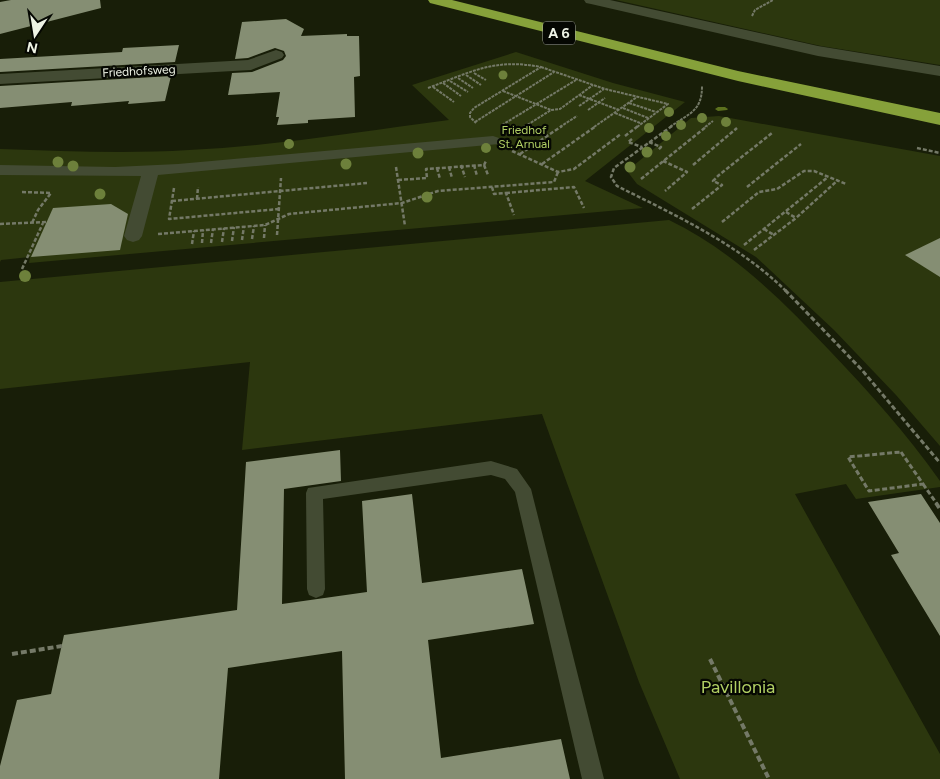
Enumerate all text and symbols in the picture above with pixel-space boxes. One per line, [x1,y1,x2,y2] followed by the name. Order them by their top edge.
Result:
[10,10,60,60] north arrow
[543,22,575,44] road number: A 6
[25,38,39,57] text: N
[102,62,176,80] street label: Friedhofsweg
[498,123,550,151] park label: Friedhof St. Arnual
[701,676,775,698] park label: Pavillonia

